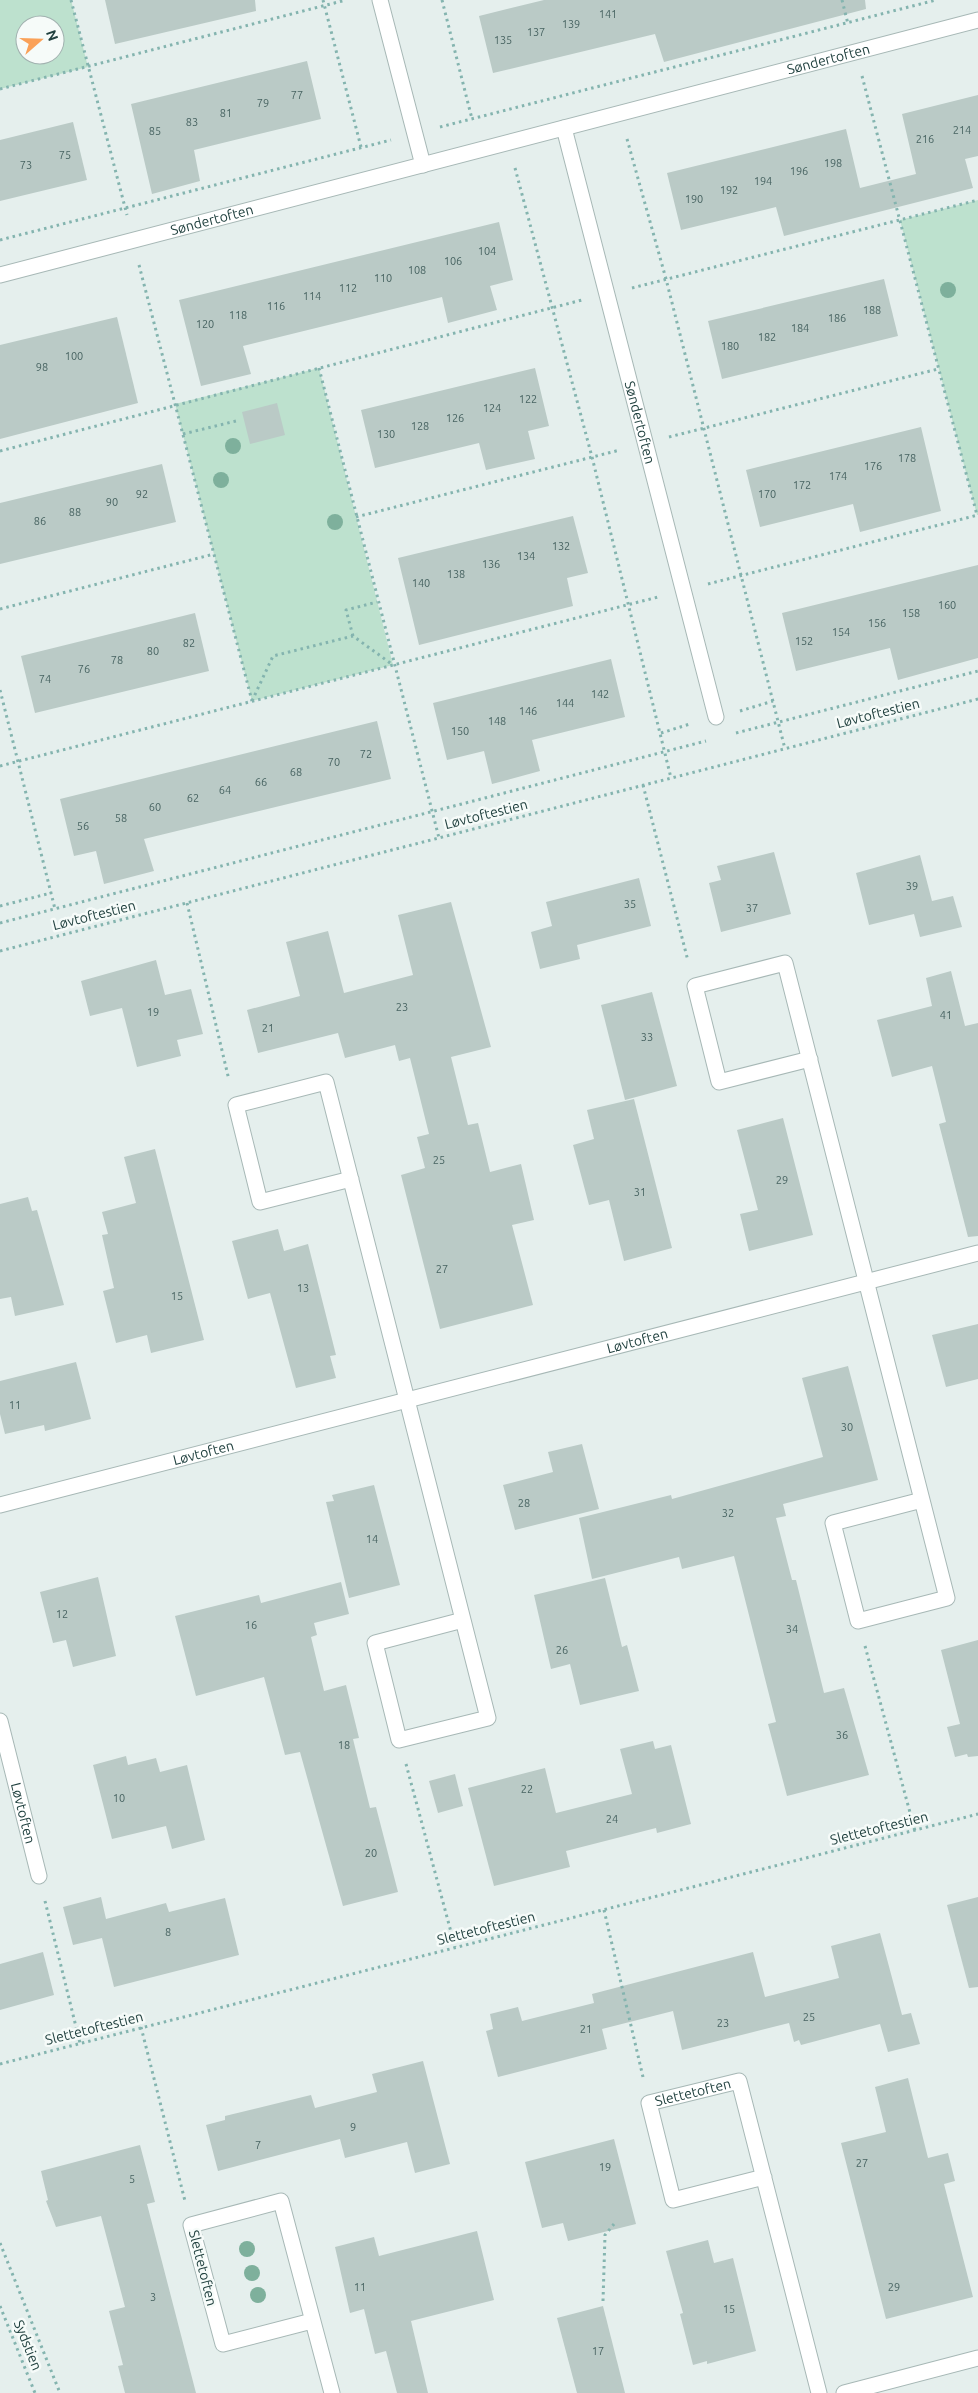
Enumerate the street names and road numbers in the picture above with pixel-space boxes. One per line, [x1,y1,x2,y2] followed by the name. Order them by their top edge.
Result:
[785,41,871,78] street label: Søndertoften
[169,201,255,238] street label: Søndertoften
[622,379,658,466] street label: Søndertoften
[835,695,921,731] street label: Løvtoftestien
[443,796,529,832] street label: Løvtoftestien
[51,897,137,933] street label: Løvtoftestien
[605,1325,669,1356] street label: Løvtoften
[171,1437,236,1468] street label: Løvtoften
[8,1781,39,1845] street label: Løvtoften
[828,1808,930,1848] street label: Slettetoftestien
[435,1908,537,1948] street label: Slettetoftestien
[43,2008,145,2048] street label: Slettetoftestien
[653,2075,733,2109] street label: Slettetoften
[186,2228,220,2308] street label: Slettetoften
[11,2318,45,2372] street label: Sydstien

